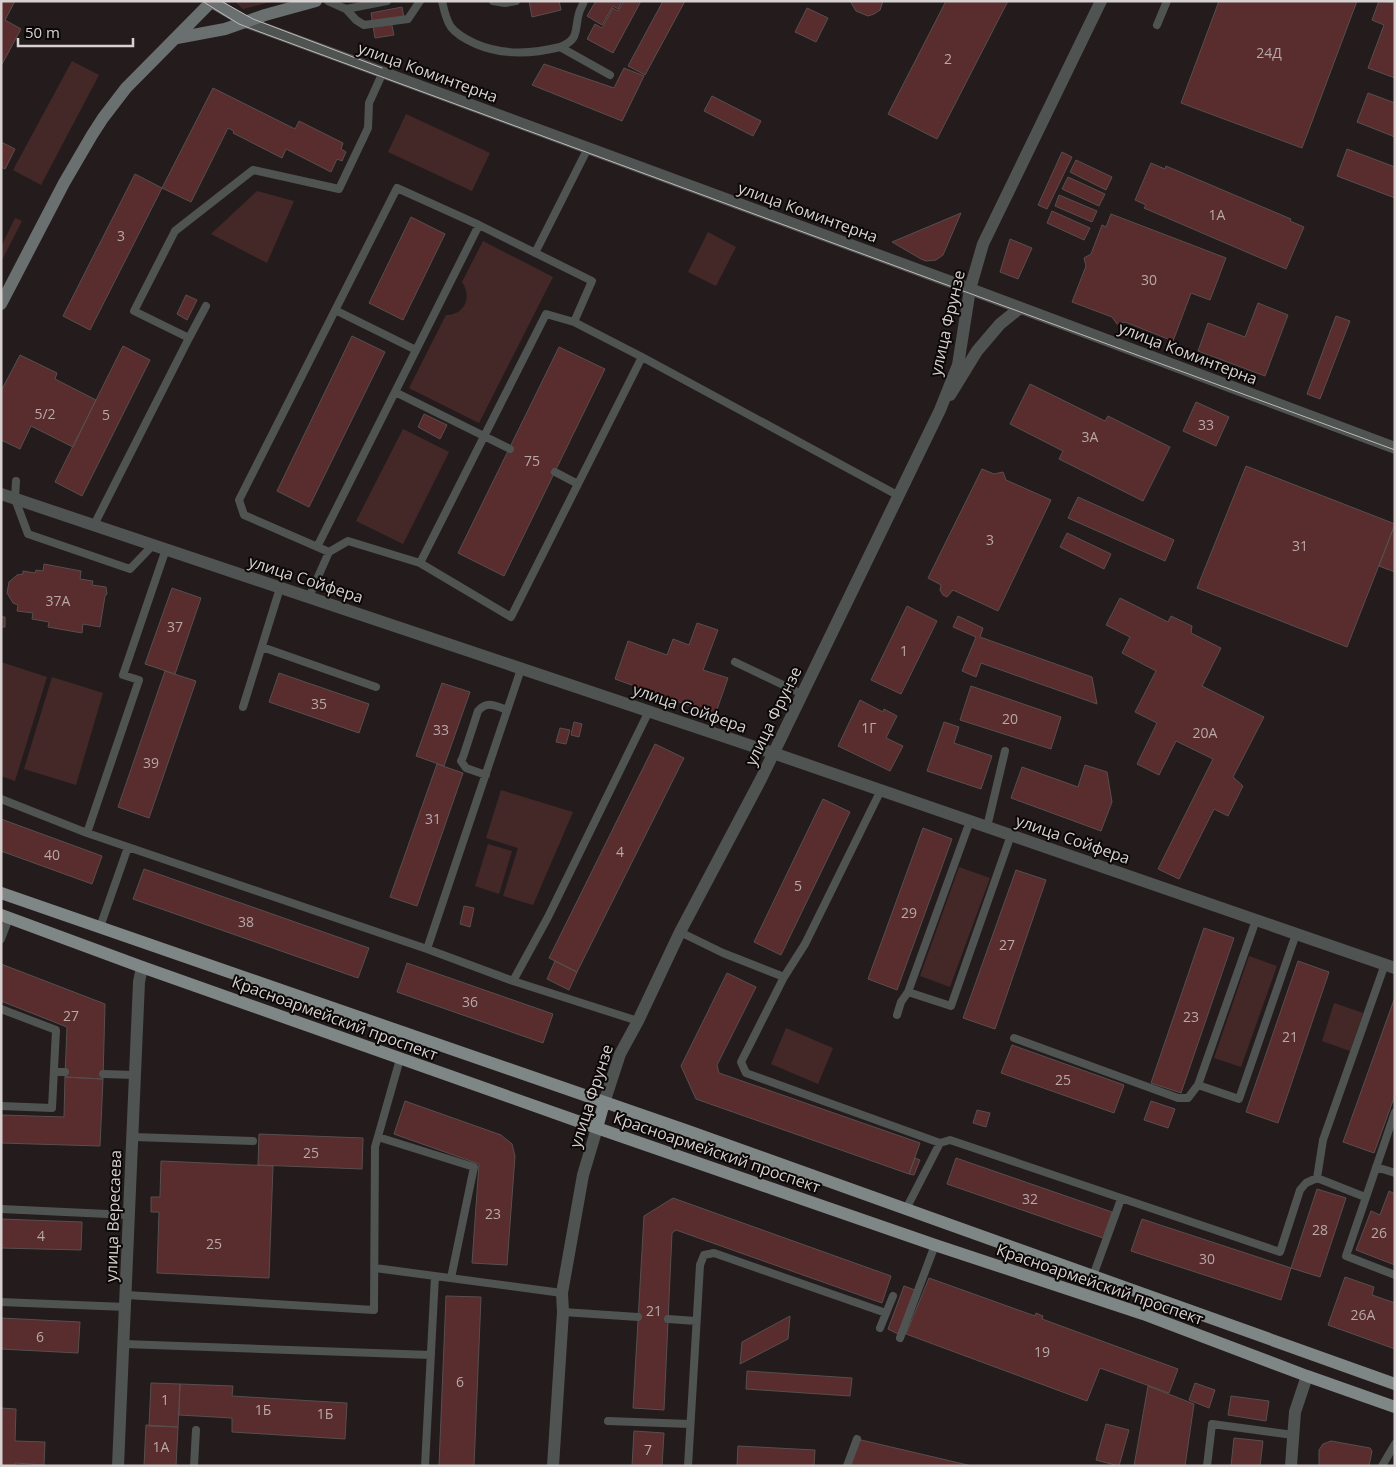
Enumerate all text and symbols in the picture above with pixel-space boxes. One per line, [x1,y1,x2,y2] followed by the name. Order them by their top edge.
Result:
[18,15,132,47] scale bar
[25,22,60,42] text: 50 m
[355,37,501,107] street label: улица Коминтерна
[1256,43,1282,62] house number: 24Д
[944,49,952,68] house number: 2
[735,177,881,247] street label: улица Коминтерна
[1209,205,1226,224] house number: 1А
[117,226,125,245] house number: 3
[924,268,970,378] street label: улица Фрунзе
[1141,270,1157,289] house number: 30
[1115,316,1261,390] street label: улица Коминтерна
[34,404,56,423] house number: 5/2
[102,405,110,424] house number: 5
[1198,415,1214,434] house number: 33
[1082,427,1099,446] house number: 3А
[524,451,540,470] house number: 75
[986,530,994,549] house number: 3
[1292,536,1308,555] house number: 31
[246,550,366,608] street label: улица Сойфера
[46,591,71,610] house number: 37А
[167,617,183,636] house number: 37
[900,641,908,660] house number: 1
[739,663,807,769] street label: улица Фрунзе
[630,678,750,738] street label: улица Сойфера
[311,694,327,713] house number: 35
[1002,709,1018,728] house number: 20
[861,718,877,737] house number: 1Г
[433,720,449,739] house number: 33
[1193,723,1218,742] house number: 20А
[143,753,159,772] house number: 39
[425,809,441,828] house number: 31
[1013,809,1133,869] street label: улица Сойфера
[616,842,624,861] house number: 4
[44,845,60,864] house number: 40
[794,876,802,895] house number: 5
[901,903,917,922] house number: 29
[238,912,254,931] house number: 38
[999,935,1015,954] house number: 27
[229,970,441,1066] street label: Красноармейский проспект
[462,992,478,1011] house number: 36
[63,1006,79,1025] house number: 27
[1183,1007,1199,1026] house number: 23
[1282,1027,1298,1046] house number: 21
[564,1041,618,1151] street label: улица Фрунзе
[1055,1070,1071,1089] house number: 25
[611,1106,824,1198] street label: Красноармейский проспект
[303,1143,319,1162] house number: 25
[100,1150,126,1282] street label: улица Вересаева
[1022,1189,1038,1208] house number: 32
[485,1204,501,1223] house number: 23
[1312,1220,1328,1239] house number: 28
[1371,1223,1387,1242] house number: 26
[37,1226,45,1245] house number: 4
[206,1234,222,1253] house number: 25
[994,1238,1207,1330] street label: Красноармейский проспект
[1199,1249,1215,1268] house number: 30
[646,1301,662,1320] house number: 21
[1351,1305,1376,1324] house number: 26А
[36,1327,44,1346] house number: 6
[1034,1342,1050,1361] house number: 19
[456,1372,464,1391] house number: 6
[161,1390,169,1409] house number: 1
[255,1400,271,1419] house number: 1Б
[317,1404,333,1423] house number: 1Б
[153,1437,170,1456] house number: 1А
[644,1440,652,1459] house number: 7

